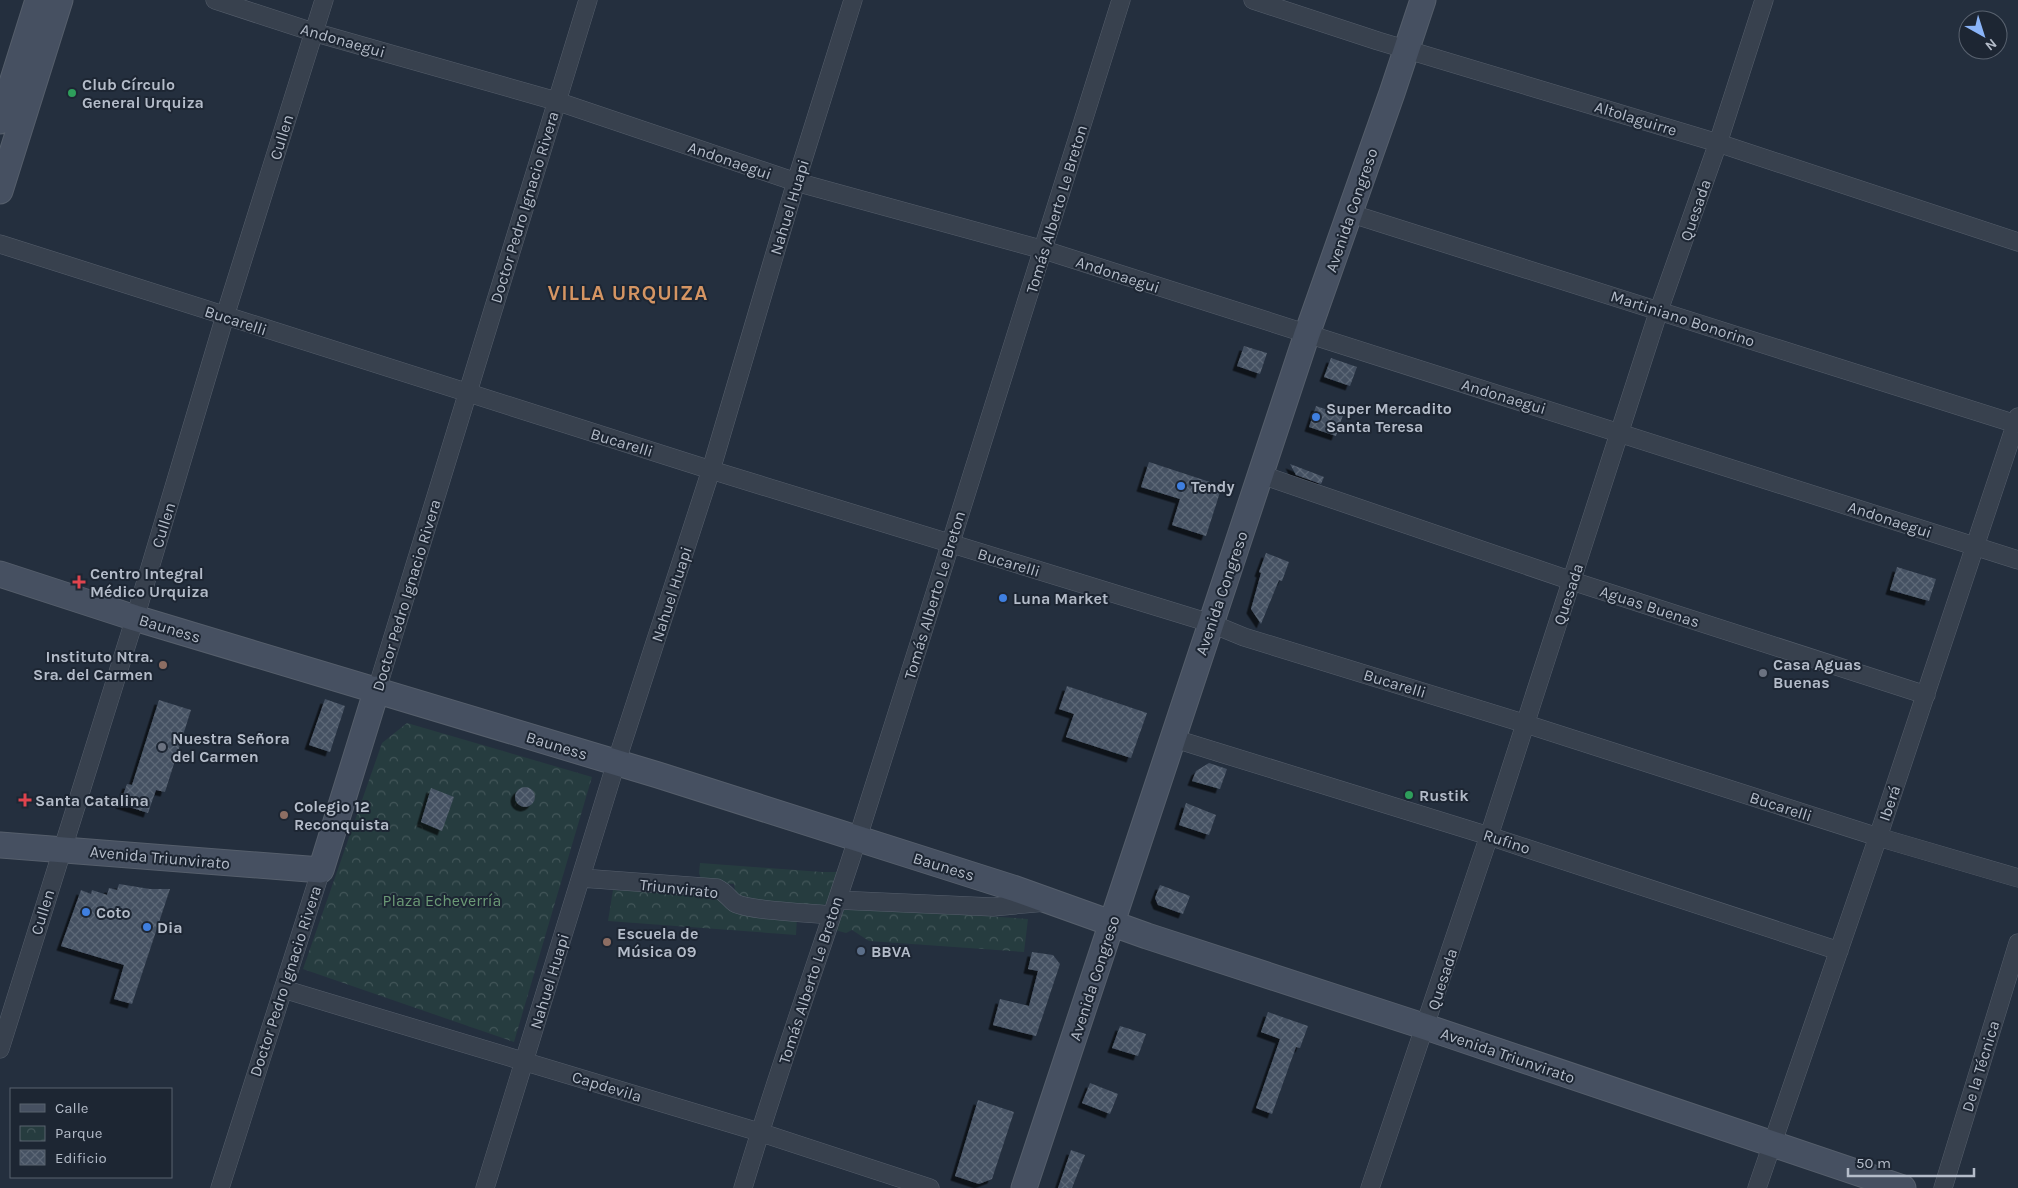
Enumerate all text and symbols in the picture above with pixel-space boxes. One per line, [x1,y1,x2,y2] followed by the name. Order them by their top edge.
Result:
[1958,10,2008,60] north arrow
[298,19,387,62] street label: Andonaegui
[1982,35,2000,54] text: N
[82,75,204,112] place label: Club Círculo General Urquiza
[66,87,78,99] marker: Club Círculo General Urquiza
[1592,97,1679,140] street label: Altolaguirre
[486,109,563,305] street label: Doctor Pedro Ignacio Rivera
[266,112,297,162] street label: Cullen
[1022,123,1091,296] street label: Tomás Alberto Le Breton
[685,137,774,184] street label: Andonaegui
[1321,146,1382,275] street label: Avenida Congreso
[766,157,813,257] street label: Nahuel Huapi
[1676,177,1715,243] street label: Quesada
[1073,252,1162,297] street label: Andonaegui
[548,281,708,305] district label: VILLA URQUIZA
[1608,286,1757,351] street label: Martiniano Bonorino
[202,301,269,339] street label: Bucarelli
[1459,375,1548,418] street label: Andonaegui
[1326,399,1452,436] place label: Super Mercadito Santa Teresa
[1310,411,1322,423] marker: Super Mercadito Santa Teresa
[588,424,655,461] street label: Bucarelli
[1191,477,1235,496] place label: Tendy
[1175,480,1187,492] marker: Tendy
[368,497,445,693] street label: Doctor Pedro Ignacio Rivera
[1845,497,1934,542] street label: Andonaegui
[148,500,179,550] street label: Cullen
[900,509,969,682] street label: Tomás Alberto Le Breton
[1191,529,1252,658] street label: Avenida Congreso
[647,544,696,644] street label: Nahuel Huapi
[975,544,1042,581] street label: Bucarelli
[1550,561,1587,627] street label: Quesada
[90,564,209,601] place label: Centro Integral Médico Urquiza
[72,575,86,589] marker: Centro Integral Médico Urquiza
[1598,581,1702,632] street label: Aguas Buenas
[1013,589,1108,608] place label: Luna Market
[997,592,1009,604] marker: Luna Market
[137,610,203,647] street label: Bauness
[33,647,154,684] place label: Instituto Ntra. Sra. del Carmen
[1773,655,1862,692] place label: Casa Aguas Buenas
[157,659,169,671] marker: Instituto Ntra. Sra. del Carmen
[1361,665,1428,702] street label: Bucarelli
[1757,667,1769,679] marker: Casa Aguas Buenas
[524,727,590,764] street label: Bauness
[172,729,290,766] place label: Nuestra Señora del Carmen
[156,741,168,753] marker: Nuestra Señora del Carmen
[1875,783,1904,824] street label: Iberá
[1419,786,1469,805] place label: Rustik
[1747,787,1814,825] street label: Bucarelli
[1403,789,1415,801] marker: Rustik
[35,791,149,810] place label: Santa Catalina
[19,794,31,806] marker: Santa Catalina
[294,797,389,834] place label: Colegio 12 Reconquista
[278,809,290,821] marker: Colegio 12 Reconquista
[1481,825,1533,858] street label: Rufino
[89,842,231,873] street label: Avenida Triunvirato
[911,848,977,885] street label: Bauness
[639,875,719,902] street label: Triunvirato
[246,883,325,1079] street label: Doctor Pedro Ignacio Rivera
[27,887,58,937] street label: Cullen
[383,891,501,910] park label: Plaza Echeverría
[774,894,847,1066] street label: Tomás Alberto Le Breton
[96,903,131,922] place label: Coto
[80,906,92,918] marker: Coto
[1065,913,1124,1043] street label: Avenida Congreso
[157,918,183,937] place label: Dia
[141,921,153,933] marker: Dia
[617,924,698,961] place label: Escuela de Música 09
[526,931,573,1031] street label: Nahuel Huapi
[601,936,613,948] marker: Escuela de Música 09
[871,942,911,961] place label: BBVA
[855,945,867,957] marker: BBVA
[1424,946,1461,1012] street label: Quesada
[1958,1018,2003,1114] street label: De la Técnica
[1438,1024,1577,1087] street label: Avenida Triunvirato
[570,1067,644,1106] street label: Capdevila
[10,1088,172,1178] legend
[55,1099,89,1117] text: Calle
[55,1124,103,1142] text: Parque
[1848,1146,1974,1178] scale bar
[55,1149,107,1167] text: Edificio
[1856,1154,1891,1172] text: 50 m

